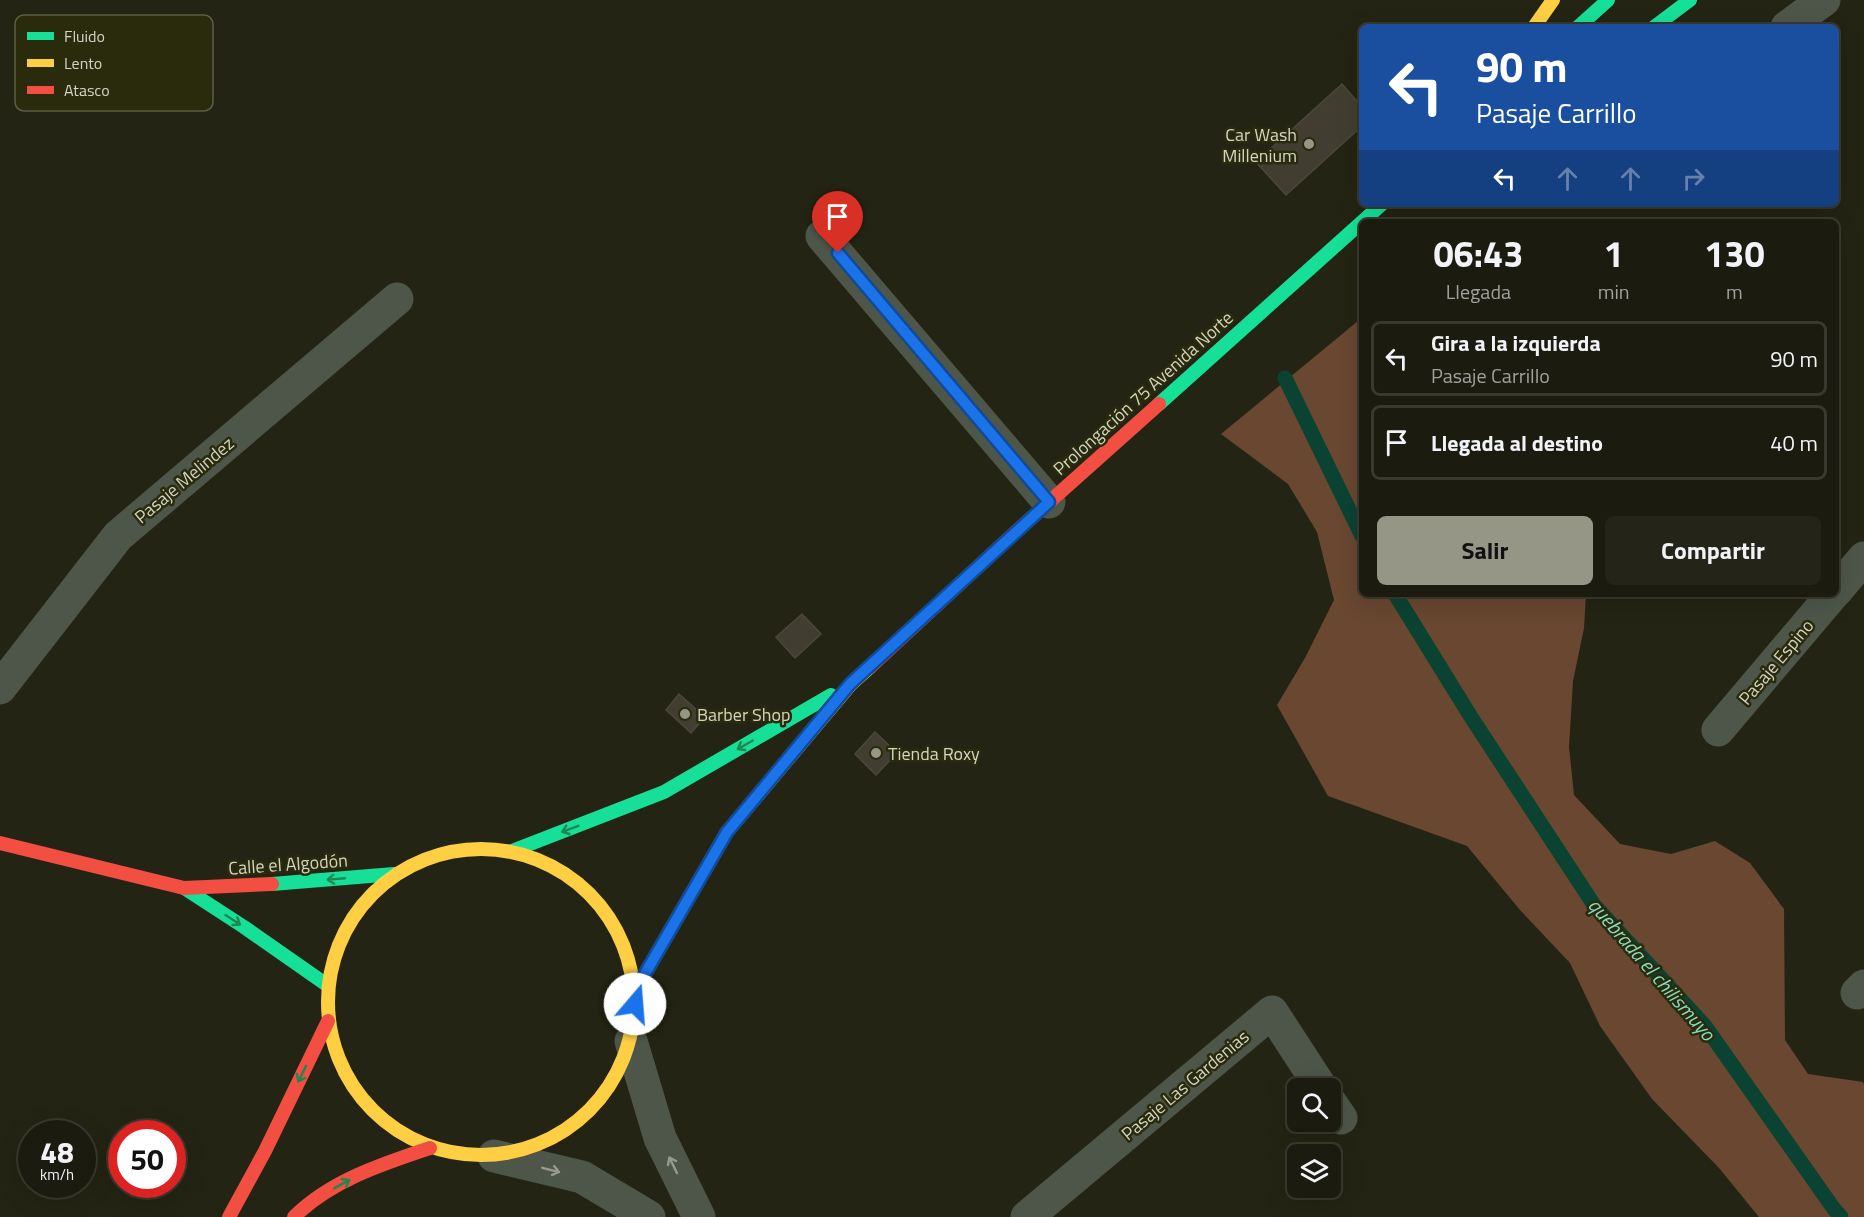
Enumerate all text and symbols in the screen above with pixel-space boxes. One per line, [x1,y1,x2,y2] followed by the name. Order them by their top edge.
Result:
[15,15,213,111] legend
[64,24,105,48] text: Fluido
[1476,34,1568,98] text: 90 m
[1377,48,1455,126] icon: left
[64,51,102,75] text: Lento
[64,78,110,102] text: Atasco
[1476,92,1637,133] text: Pasaje Carrillo
[1222,121,1297,169] place label: Car Wash Millenium
[1302,137,1316,151] marker: Car Wash Millenium
[1488,162,1521,195] icon: left
[1551,162,1584,195] icon: ahead
[1614,162,1647,195] icon: ahead
[1677,162,1710,195] icon: right
[812,191,863,253] pin
[821,200,854,233] icon: arrive
[1433,226,1523,281] text: 06:43
[1604,226,1624,281] text: 1
[1704,226,1765,281] text: 130
[1446,276,1511,307] text: Llegada
[1598,276,1630,307] text: min
[1726,276,1743,307] text: m
[1047,305,1239,481] street label: Prolongación 75 Avenida Norte
[1431,326,1601,360] text: Gira a la izquierda
[1380,342,1413,375] icon: left
[1770,342,1818,376] text: 90 m
[1431,360,1550,391] text: Pasaje Carrillo
[1380,426,1413,459] icon: arrive
[1431,426,1603,460] text: Llegada al destino
[1770,426,1818,460] text: 40 m
[128,430,240,530] street label: Pasaje Melindez
[1377,516,1593,585] button: Salir
[1605,516,1821,585] button: Compartir
[1732,613,1820,711] street label: Pasaje Espino
[697,701,791,728] place label: Barber Shop
[678,707,692,721] marker: Barber Shop
[737,739,754,751] one-way arrow
[888,740,980,767] place label: Tienda Roxy
[869,746,883,760] marker: Tienda Roxy
[561,824,580,835] one-way arrow
[227,846,349,882] street label: Calle el Algodón
[326,874,346,885] one-way arrow
[1581,891,1724,1048] water label: quebrada el chilismuyo
[224,914,241,926] one-way arrow
[603,972,667,1036] position arrow
[1115,1023,1255,1147] street label: Pasaje Las Gardenias
[296,1064,308,1082] one-way arrow
[1287,1078,1341,1198] map controls
[1287,1078,1341,1132] button: search
[108,1120,186,1198] speed limit sign: 50
[40,1129,74,1175] text: 48
[1287,1144,1341,1198] button: layers
[667,1156,678,1174] one-way arrow
[40,1163,74,1186] text: km/h
[541,1164,560,1176] one-way arrow
[333,1178,350,1190] one-way arrow

